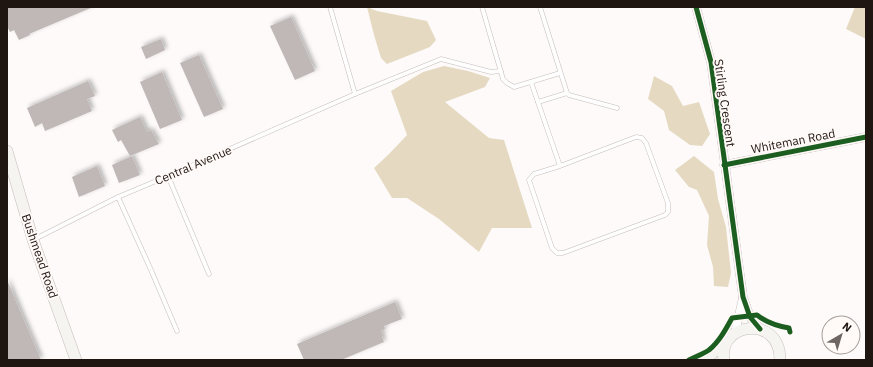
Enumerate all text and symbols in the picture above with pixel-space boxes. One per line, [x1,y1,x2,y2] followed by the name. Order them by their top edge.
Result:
[711,58,739,148] street label: Stirling Crescent
[750,125,836,157] street label: Whiteman Road
[152,142,234,188] street label: Central Avenue
[19,212,61,300] street label: Bushmead Road
[821,315,861,355] north arrow
[840,319,855,335] text: N

